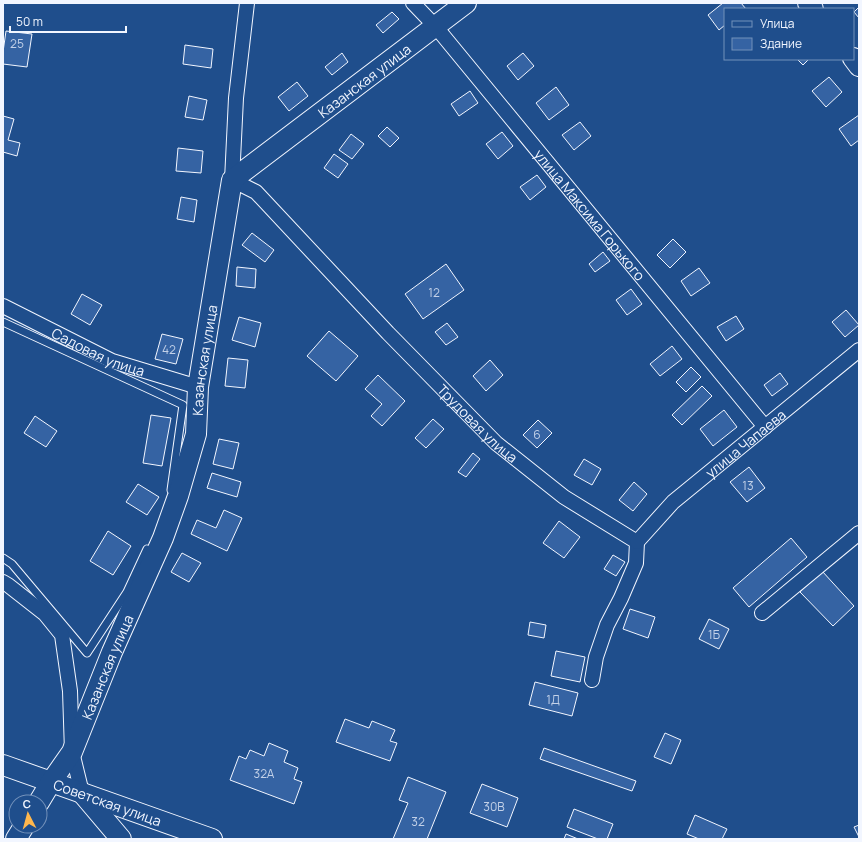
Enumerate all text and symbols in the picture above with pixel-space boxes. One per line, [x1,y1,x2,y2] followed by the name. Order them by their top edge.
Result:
[10,8,126,34] scale bar
[724,8,854,60] legend
[16,13,43,30] text: 50 m
[760,15,794,32] text: Улица
[10,35,24,52] house number: 25
[760,35,802,52] text: Здание
[314,39,414,121] street label: Казанская улица
[530,145,650,284] street label: улица Максима Горького
[428,284,440,301] house number: 12
[187,303,221,416] street label: Казанская улица
[49,323,147,380] street label: Садовая улица
[162,341,176,358] house number: 42
[434,380,522,466] street label: Трудовая улица
[701,405,789,482] street label: улица Чапаева
[533,426,541,443] house number: 6
[742,477,754,494] house number: 13
[77,611,137,722] street label: Казанская улица
[708,626,720,643] house number: 1Б
[546,691,560,708] house number: 1Д
[254,765,275,782] house number: 32А
[51,774,164,830] street label: Советская улица
[8,794,48,834] north arrow
[22,796,32,811] text: С
[483,798,505,815] house number: 30В
[411,813,425,830] house number: 32

